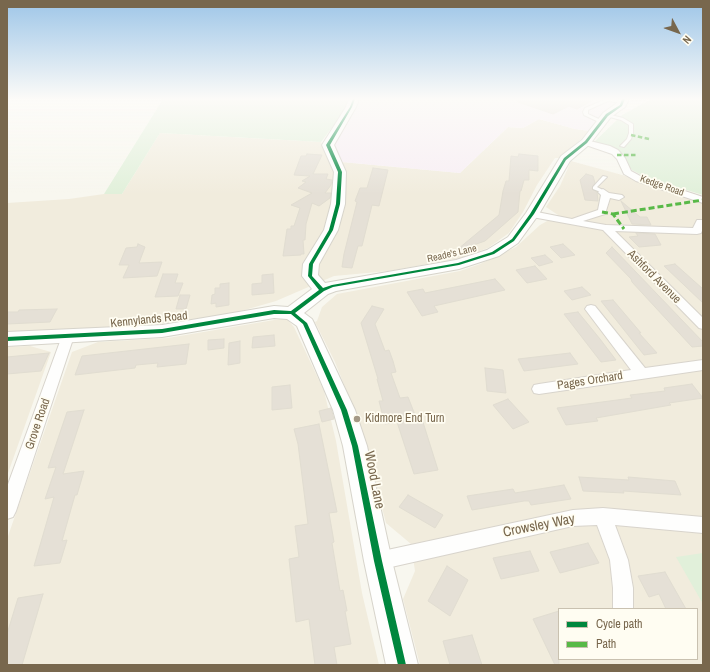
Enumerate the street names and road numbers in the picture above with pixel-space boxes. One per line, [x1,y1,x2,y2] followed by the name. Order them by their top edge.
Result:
[638,173,686,199] street label: Kedge Road
[426,242,478,266] street label: Reade's Lane
[624,247,684,307] street label: Ashford Avenue
[110,309,188,331] street label: Kennylands Road
[556,369,624,393] street label: Pages Orchard
[23,397,53,451] street label: Grove Road
[360,450,388,510] street label: Wood Lane
[502,511,576,541] street label: Crowsley Way

